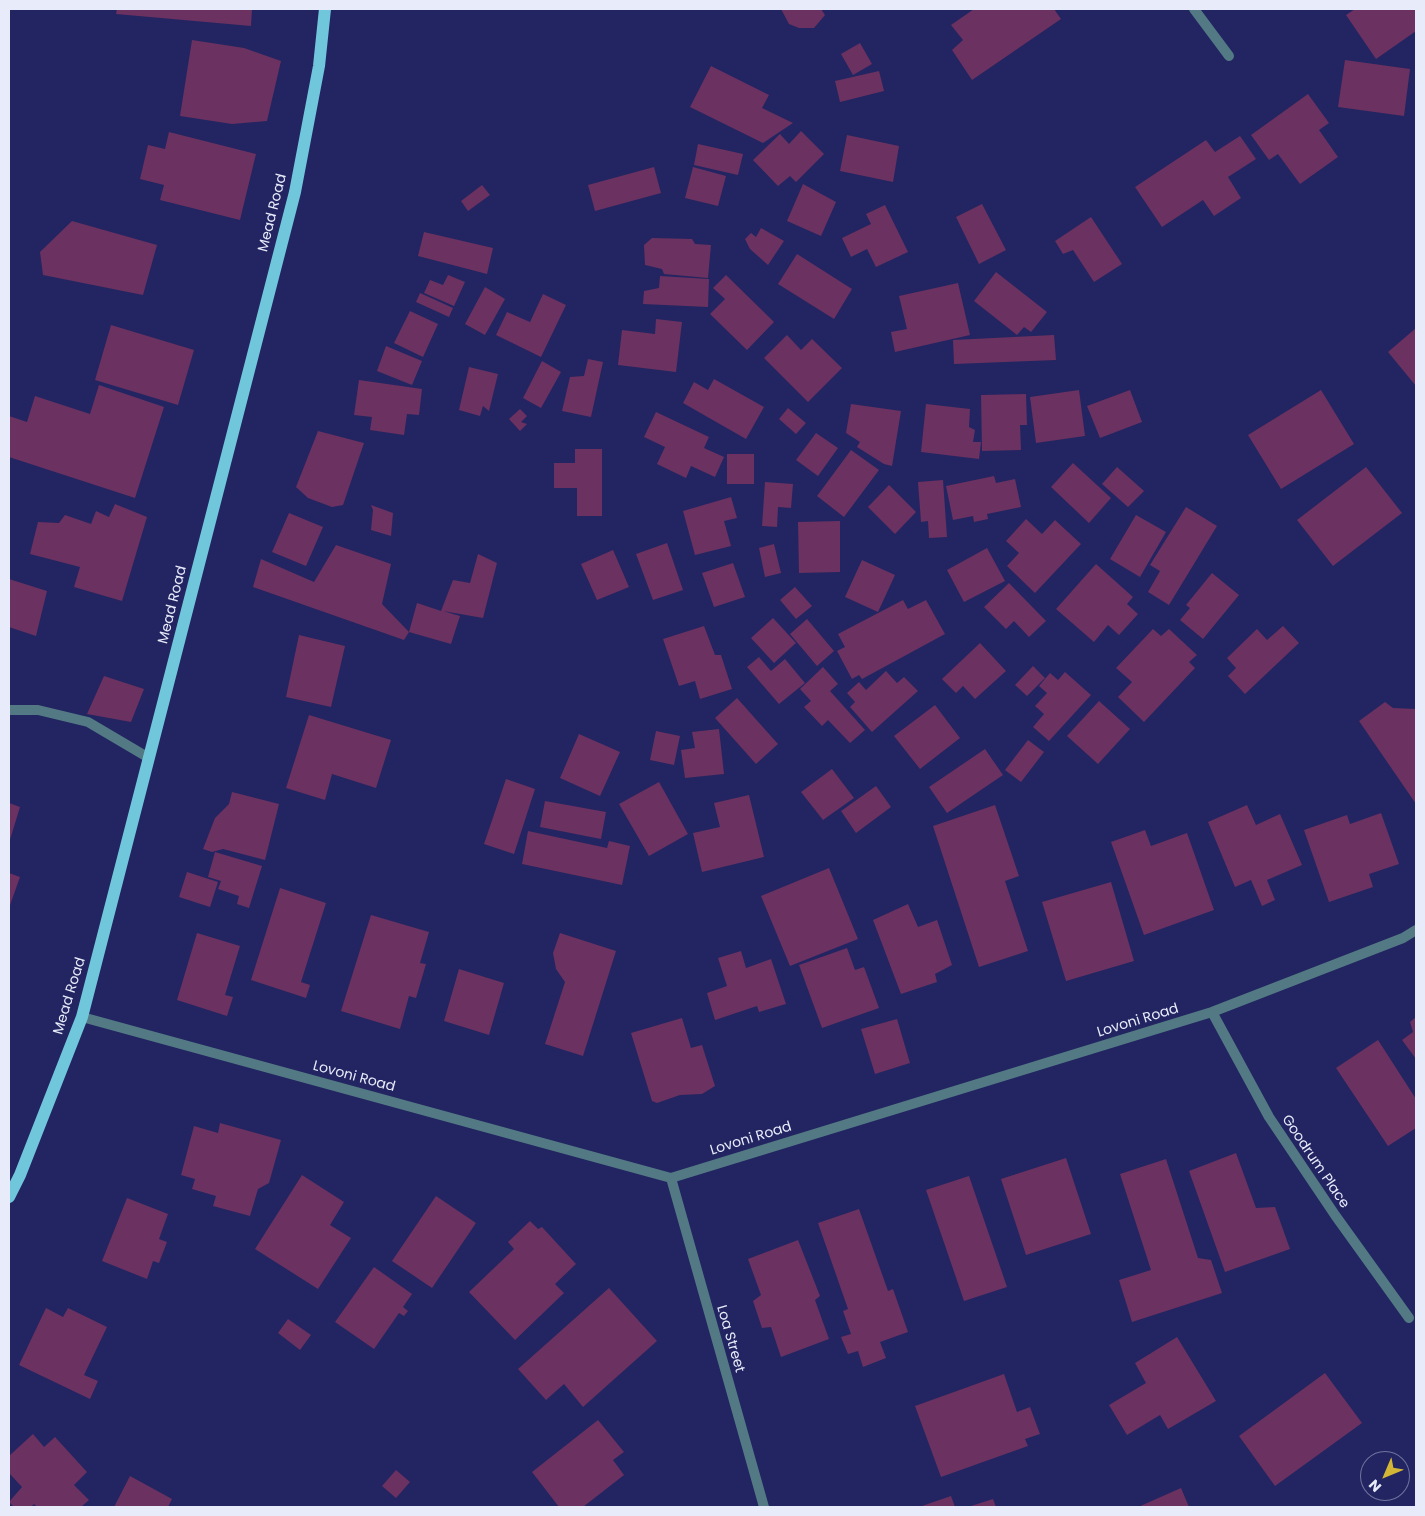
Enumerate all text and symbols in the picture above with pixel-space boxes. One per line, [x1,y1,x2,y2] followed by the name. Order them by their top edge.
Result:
[255,172,291,254] street label: Mead Road
[155,564,191,646] street label: Mead Road
[50,955,90,1037] street label: Mead Road
[1095,1001,1181,1041] street label: Lovoni Road
[311,1058,397,1096] street label: Lovoni Road
[1278,1112,1352,1212] street label: Goodrum Place
[708,1119,794,1159] street label: Lovoni Road
[712,1303,748,1375] street label: Loa Street
[1360,1451,1410,1501] north arrow
[1364,1475,1386,1497] text: N

